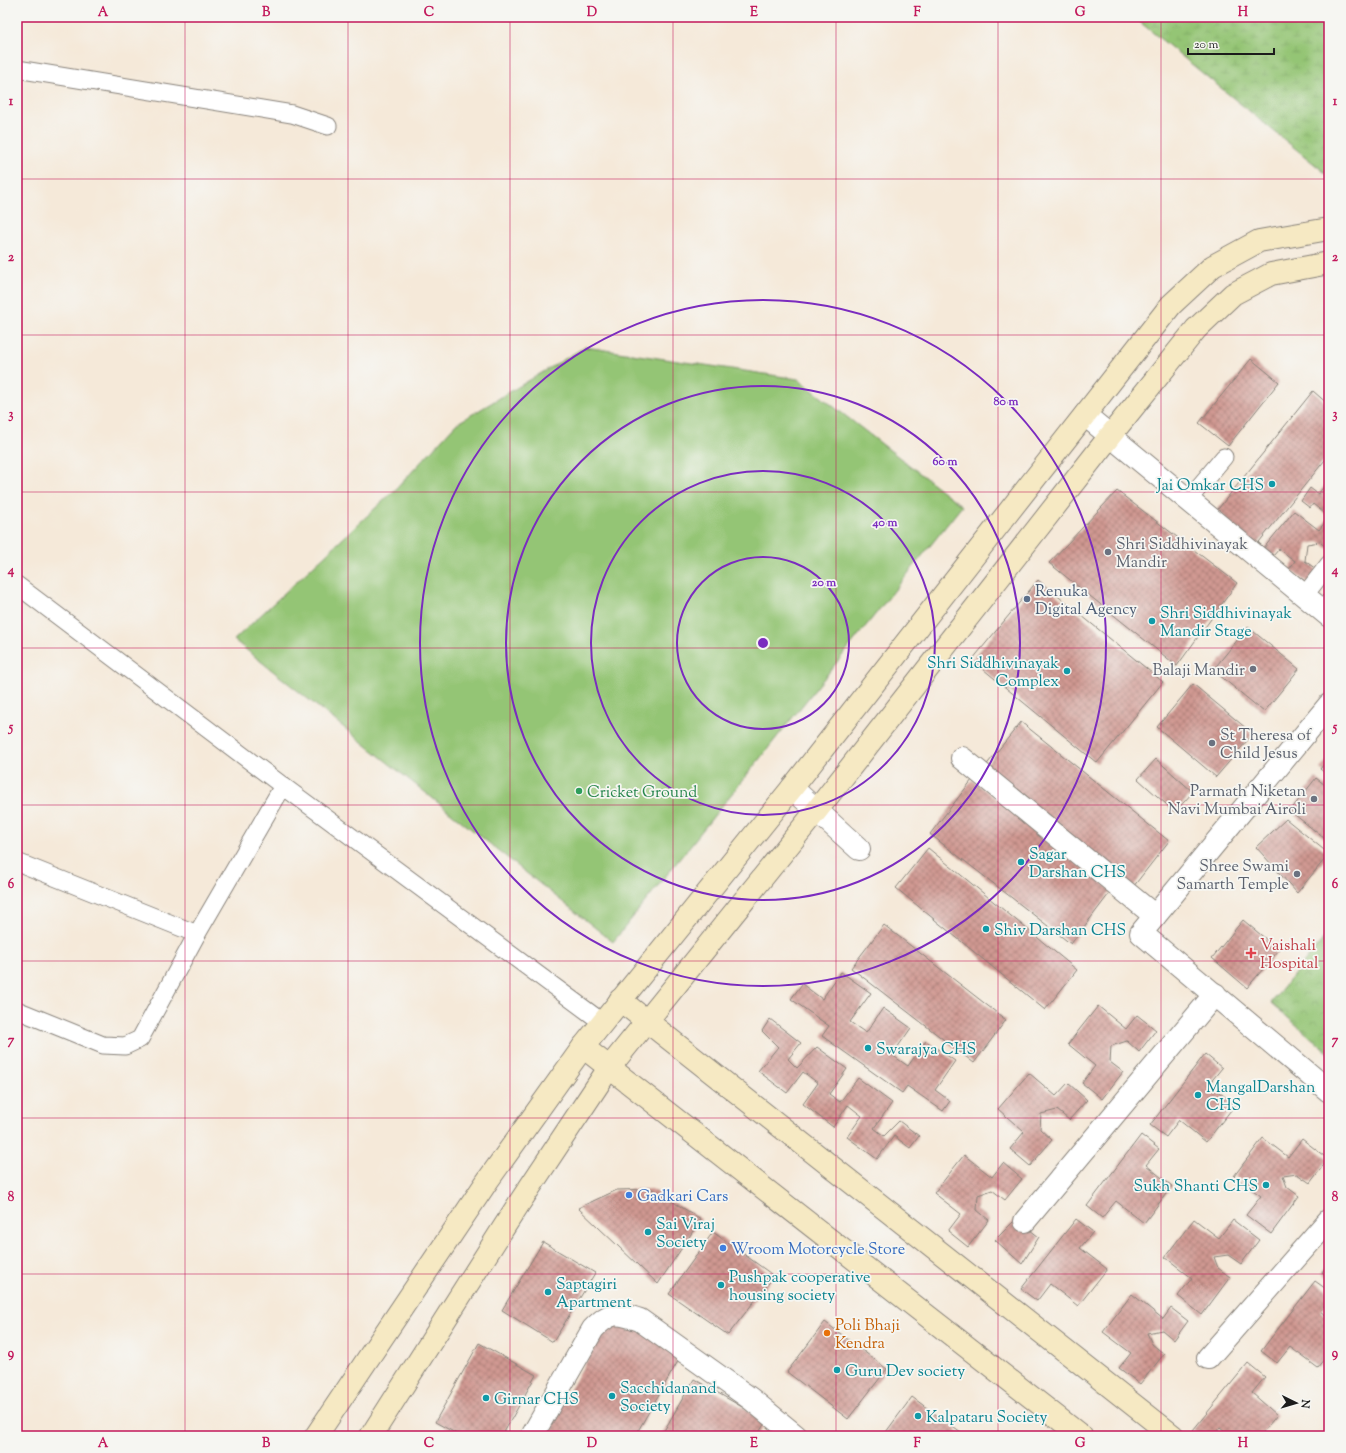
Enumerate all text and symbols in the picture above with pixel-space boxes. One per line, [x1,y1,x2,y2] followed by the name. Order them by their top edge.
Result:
[98,4,109,22] text: A
[262,4,271,22] text: B
[424,4,434,22] text: C
[587,4,597,22] text: D
[750,4,758,22] text: E
[913,4,921,22] text: F
[1075,4,1086,22] text: G
[1238,4,1249,22] text: H
[1188,30,1274,56] scale bar
[1194,36,1219,54] text: 20 m
[9,93,14,111] text: 1
[1333,93,1338,111] text: 1
[8,249,15,267] text: 2
[1332,249,1339,267] text: 2
[994,393,1018,411] text: 80 m
[8,406,14,424] text: 3
[1332,406,1338,424] text: 3
[933,453,957,471] text: 60 m
[1156,475,1264,498] place label: Jai Omkar CHS
[1267,479,1277,489] marker: Jai Omkar CHS
[872,514,897,532] text: 40 m
[1116,534,1248,575] place label: Shri Siddhivinayak Mandir
[1103,547,1113,557] marker: Shri Siddhivinayak Mandir
[7,562,15,580] text: 4
[1331,562,1339,580] text: 4
[812,574,836,592] text: 20 m
[1035,581,1137,622] place label: Renuka Digital Agency
[1022,594,1032,604] marker: Renuka Digital Agency
[1160,603,1292,644] place label: Shri Siddhivinayak Mandir Stage
[1147,616,1157,626] marker: Shri Siddhivinayak Mandir Stage
[756,636,770,650] centre of rings
[927,653,1059,694] place label: Shri Siddhivinayak Complex
[1153,660,1245,683] place label: Balaji Mandir
[1248,664,1258,674] marker: Balaji Mandir
[1062,666,1072,676] marker: Shri Siddhivinayak Complex
[8,719,14,737] text: 5
[1332,719,1338,737] text: 5
[1220,725,1313,766] place label: St Theresa of Child Jesus
[1207,738,1217,748] marker: St Theresa of Child Jesus
[1168,781,1307,822] place label: Parmath Niketan Navi Mumbai Airoli
[587,782,697,805] place label: Cricket Ground
[574,786,584,796] marker: Cricket Ground
[1309,794,1319,804] marker: Parmath Niketan Navi Mumbai Airoli
[1029,844,1126,885] place label: Sagar Darshan CHS
[1177,856,1289,897] place label: Shree Swami Samarth Temple
[1016,857,1026,867] marker: Sagar Darshan CHS
[1292,869,1302,879] marker: Shree Swami Samarth Temple
[8,876,15,894] text: 6
[1332,876,1339,894] text: 6
[994,920,1126,943] place label: Shiv Darshan CHS
[981,924,991,934] marker: Shiv Darshan CHS
[1260,935,1319,976] place label: Vaishali Hospital
[1245,947,1257,959] marker: Vaishali Hospital
[8,1032,15,1050] text: 7
[1332,1032,1339,1050] text: 7
[876,1039,976,1062] place label: Swarajya CHS
[863,1043,873,1053] marker: Swarajya CHS
[1206,1077,1316,1118] place label: MangalDarshan CHS
[1193,1090,1203,1100] marker: MangalDarshan CHS
[1134,1176,1258,1199] place label: Sukh Shanti CHS
[1261,1180,1271,1190] marker: Sukh Shanti CHS
[637,1186,728,1209] place label: Gadkari Cars
[8,1189,15,1207] text: 8
[1332,1189,1339,1207] text: 8
[624,1190,634,1200] marker: Gadkari Cars
[656,1214,715,1255] place label: Sai Viraj Society
[643,1227,653,1237] marker: Sai Viraj Society
[731,1239,905,1262] place label: Wroom Motorcycle Store
[718,1243,728,1253] marker: Wroom Motorcycle Store
[729,1267,870,1308] place label: Pushpak cooperative housing society
[556,1274,632,1315] place label: Saptagiri Apartment
[716,1280,726,1290] marker: Pushpak cooperative housing society
[543,1287,553,1297] marker: Saptagiri Apartment
[835,1315,900,1356] place label: Poli Bhaji Kendra
[822,1328,832,1338] marker: Poli Bhaji Kendra
[8,1345,15,1363] text: 9
[1332,1345,1339,1363] text: 9
[845,1361,965,1384] place label: Guru Dev society
[832,1365,842,1375] marker: Guru Dev society
[620,1378,717,1419] place label: Sacchidanand Society
[1276,1383,1316,1423] north arrow
[494,1389,579,1412] place label: Girnar CHS
[607,1391,617,1401] marker: Sacchidanand Society
[481,1393,491,1403] marker: Girnar CHS
[1297,1398,1313,1409] text: N
[926,1407,1047,1430] place label: Kalpataru Society
[913,1411,923,1421] marker: Kalpataru Society
[98,1435,109,1453] text: A
[262,1435,271,1453] text: B
[424,1435,434,1453] text: C
[587,1435,597,1453] text: D
[750,1435,758,1453] text: E
[913,1435,921,1453] text: F
[1075,1435,1086,1453] text: G
[1238,1435,1249,1453] text: H

